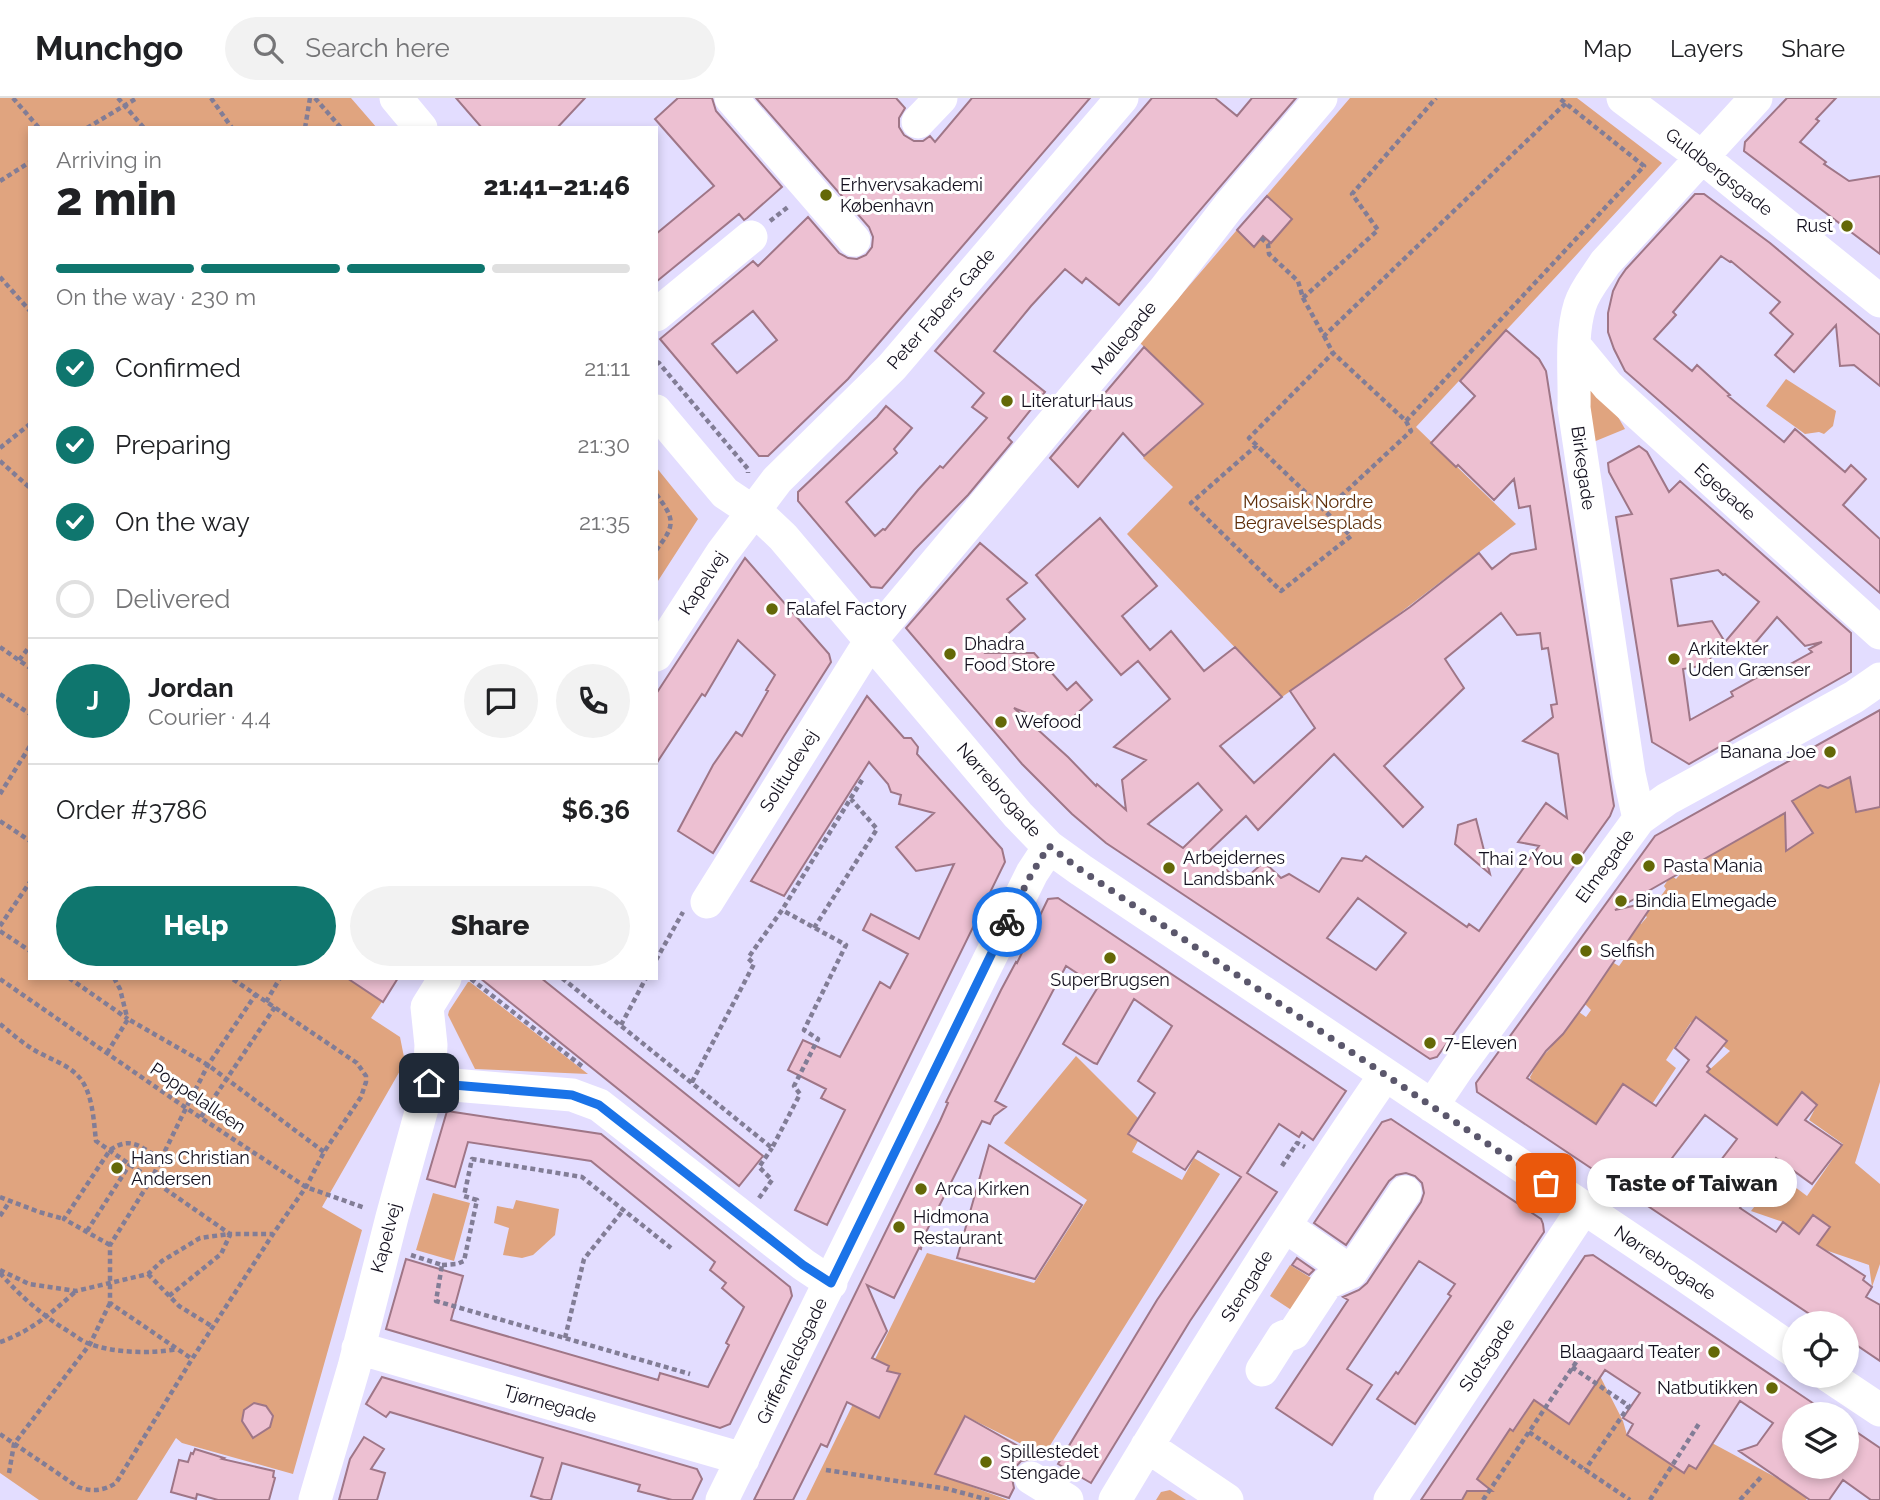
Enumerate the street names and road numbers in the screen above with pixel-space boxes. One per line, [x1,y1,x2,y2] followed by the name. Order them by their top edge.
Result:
[1662,123,1777,220] street label: Guldbergsgade
[882,244,999,373] street label: Peter Fabers Gade
[1087,296,1161,379] street label: Møllegade
[1567,425,1600,512] street label: Birkegade
[1690,459,1761,525] street label: Egegade
[674,547,731,618] street label: Kapelvej
[755,726,822,816] street label: Solitudevej
[953,738,1046,841] street label: Nørrebrogade
[1571,825,1639,907] street label: Elmegade
[147,1058,250,1137] street label: Poppelalléen
[366,1201,405,1275] street label: Kapelvej
[1611,1221,1720,1304] street label: Nørrebrogade
[1216,1246,1277,1325] street label: Stengade
[752,1294,831,1427] street label: Griffenfeldsgade
[1454,1314,1519,1395] street label: Slotsgade
[501,1380,599,1427] street label: Tjørnegade

